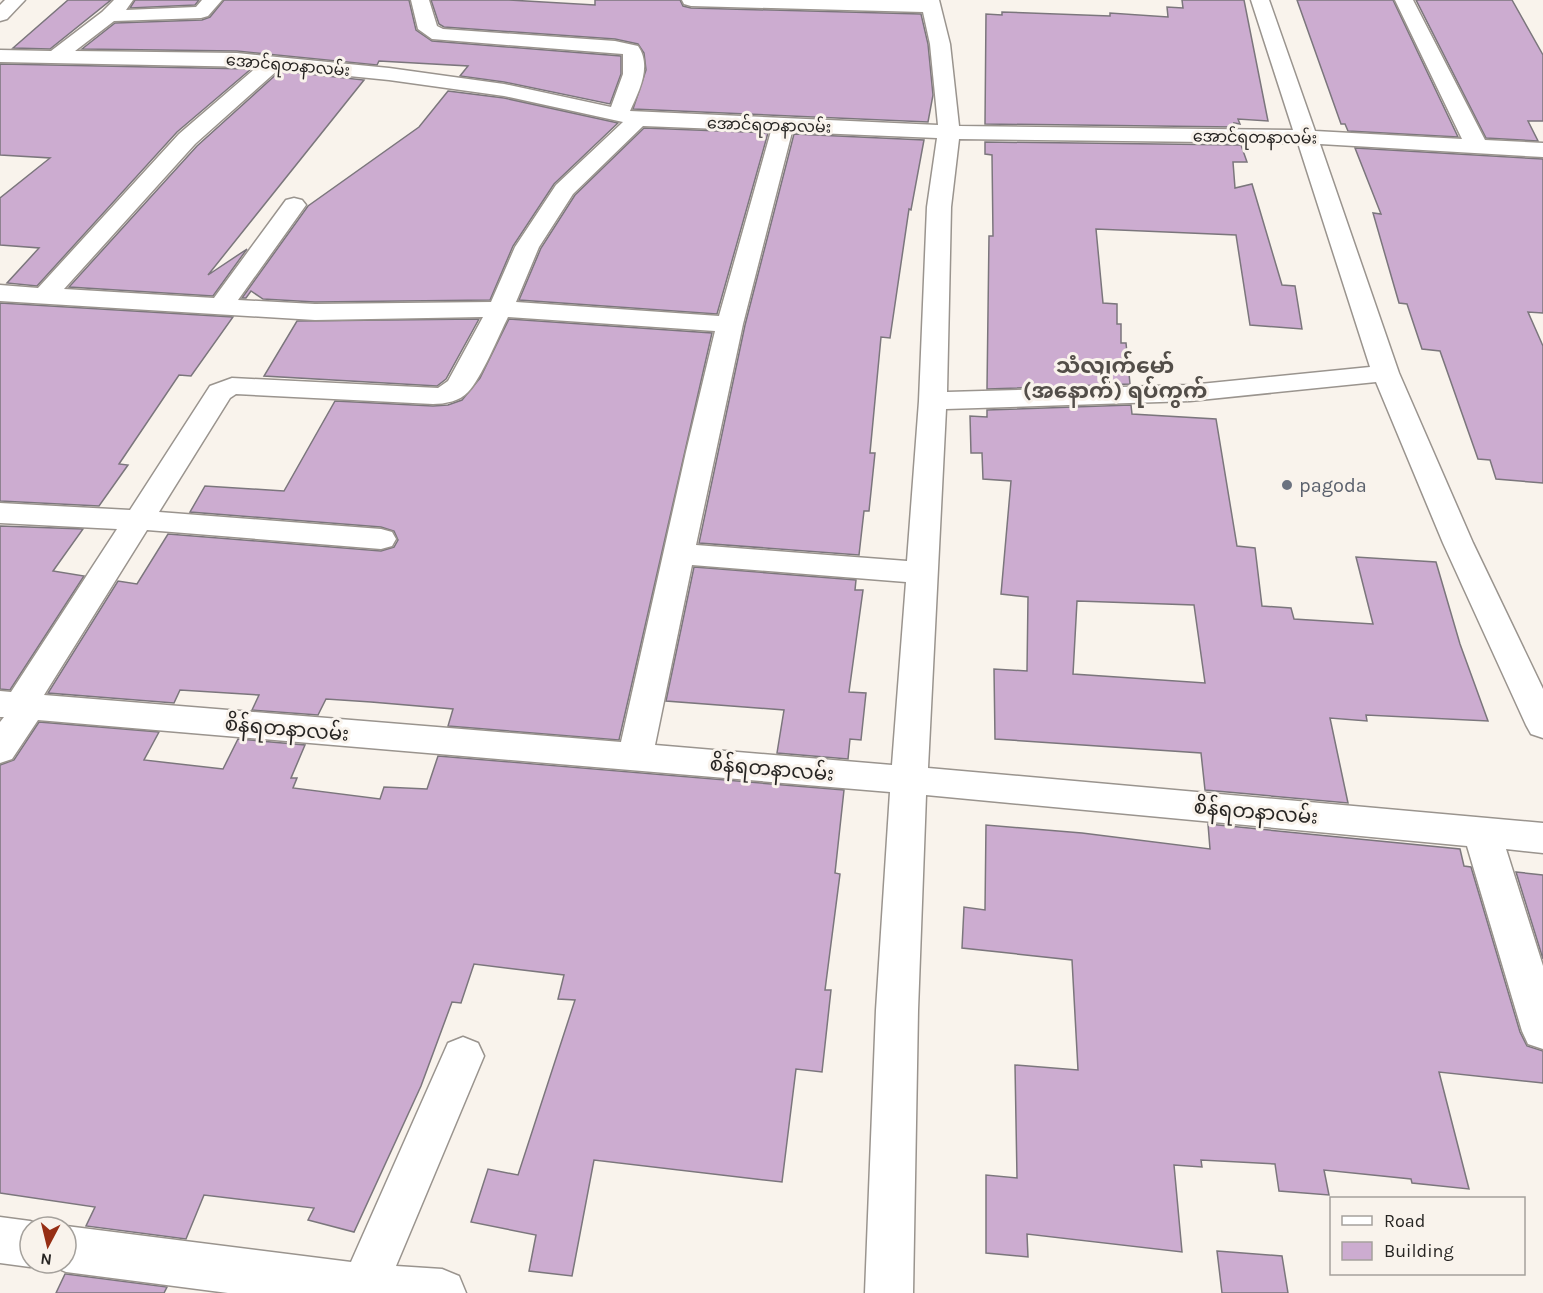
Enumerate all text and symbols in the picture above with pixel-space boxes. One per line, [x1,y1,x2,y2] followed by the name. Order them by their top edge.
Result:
[225,48,351,84] street label: အောင်ရတနာလမ်း
[706,111,832,141] street label: အောင်ရတနာလမ်း
[1193,124,1317,152] street label: အောင်ရတနာလမ်း
[1023,350,1207,408] district label: သံလျက်မော် (အနောက်) ရပ်ကွက်
[1299,474,1367,497] place label: pagoda
[1280,478,1294,492] marker: pagoda
[224,709,350,750] street label: စိန်ရတနာလမ်း
[709,749,835,790] street label: စိန်ရတနာလမ်း
[1193,792,1319,833] street label: စိန်ရတနာလမ်း
[1330,1197,1525,1275] legend
[1384,1210,1425,1232] text: Road
[18,1215,78,1275] north arrow
[1384,1240,1454,1262] text: Building
[39,1249,53,1270] text: N

